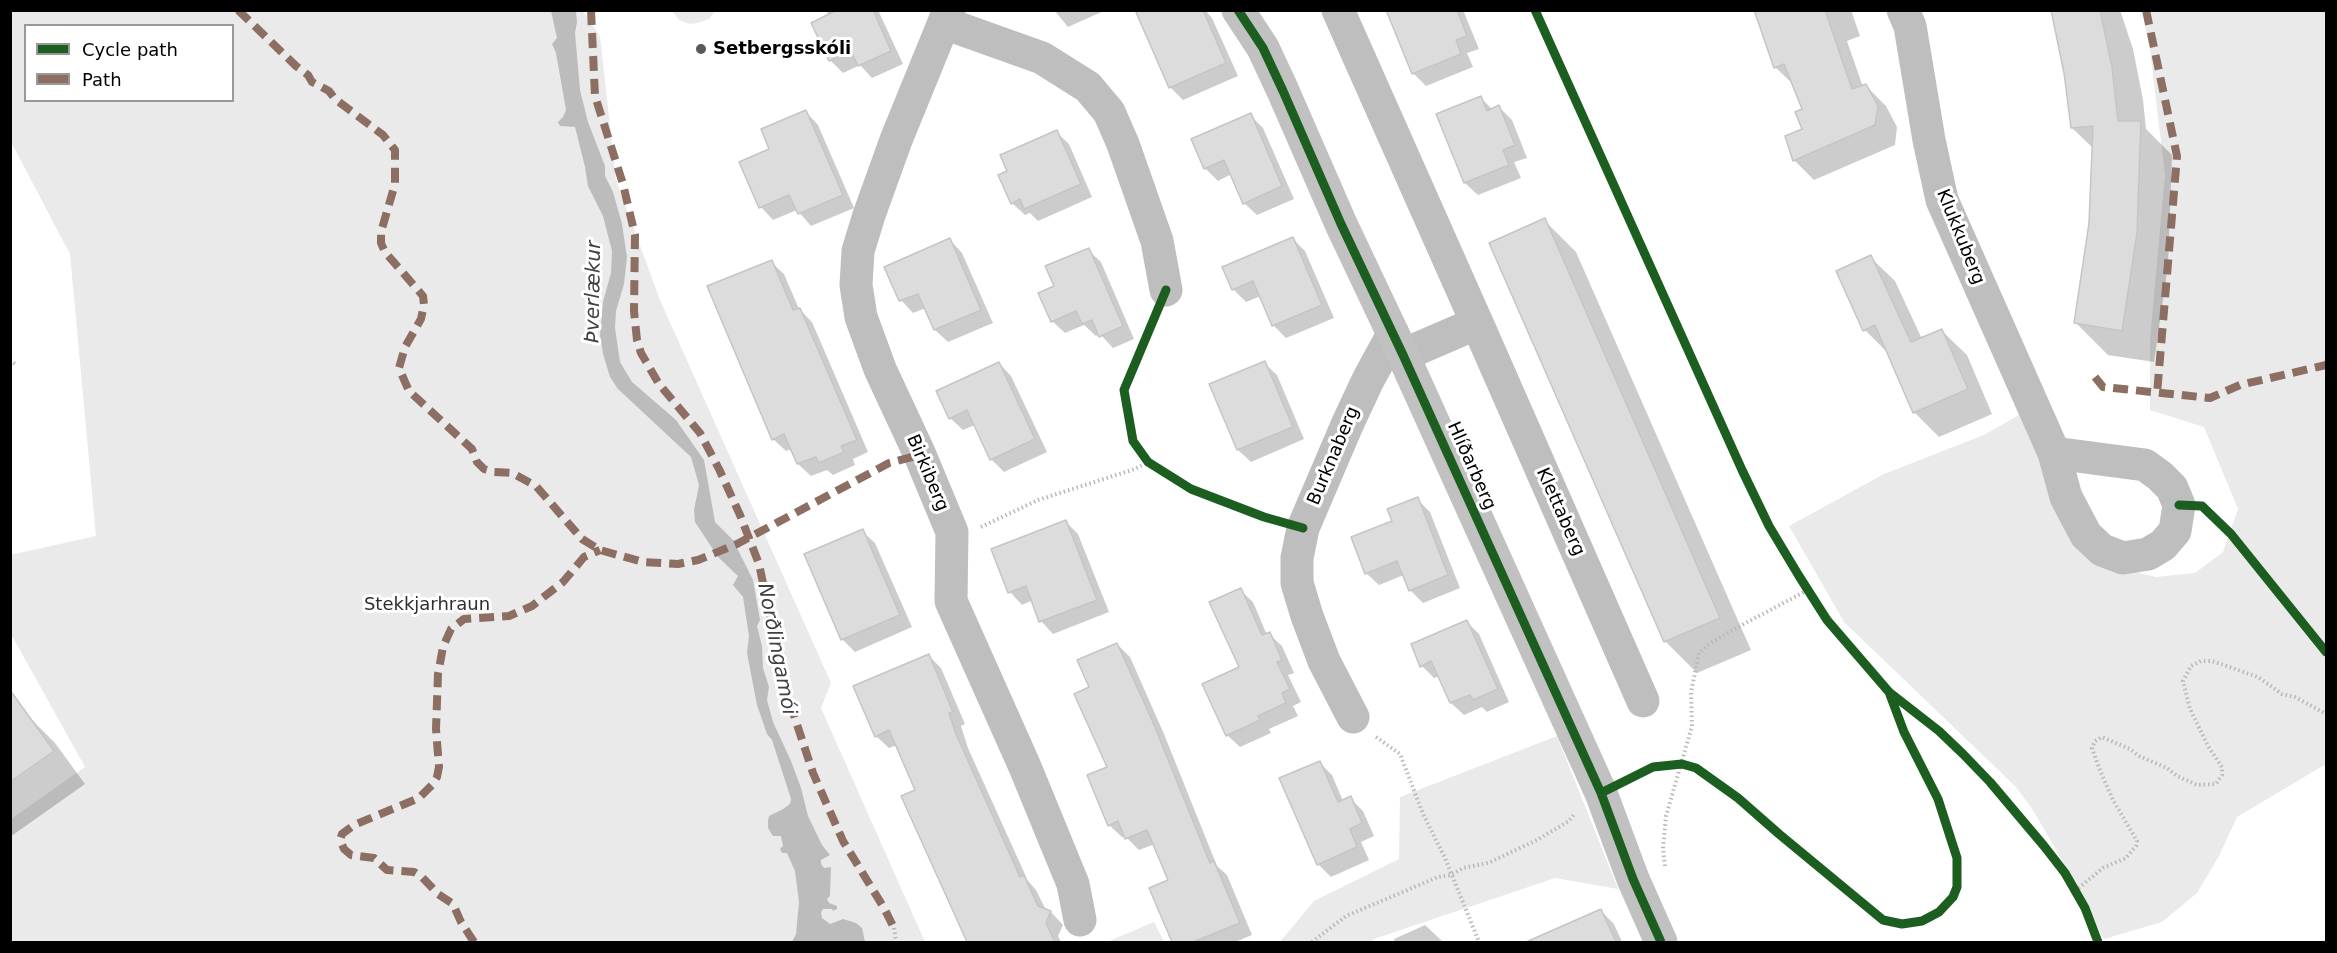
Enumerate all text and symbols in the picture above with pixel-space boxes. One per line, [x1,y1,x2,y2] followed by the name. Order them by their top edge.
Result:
[24,24,234,102] legend
[713,38,851,60] place label: Setbergsskóli
[82,39,178,60] text: Cycle path
[694,42,708,56] marker: Setbergsskóli
[82,69,122,90] text: Path
[1931,186,1989,288] street label: Klukkuberg
[581,241,607,343] water label: Þverlækur
[1304,403,1364,509] street label: Burknaberg
[1442,419,1500,513] street label: Hlíðarberg
[901,431,953,515] street label: Birkiberg
[1531,465,1589,559] street label: Klettaberg
[751,581,801,717] water label: Norðlingamói
[364,594,490,616] park label: Stekkjarhraun

